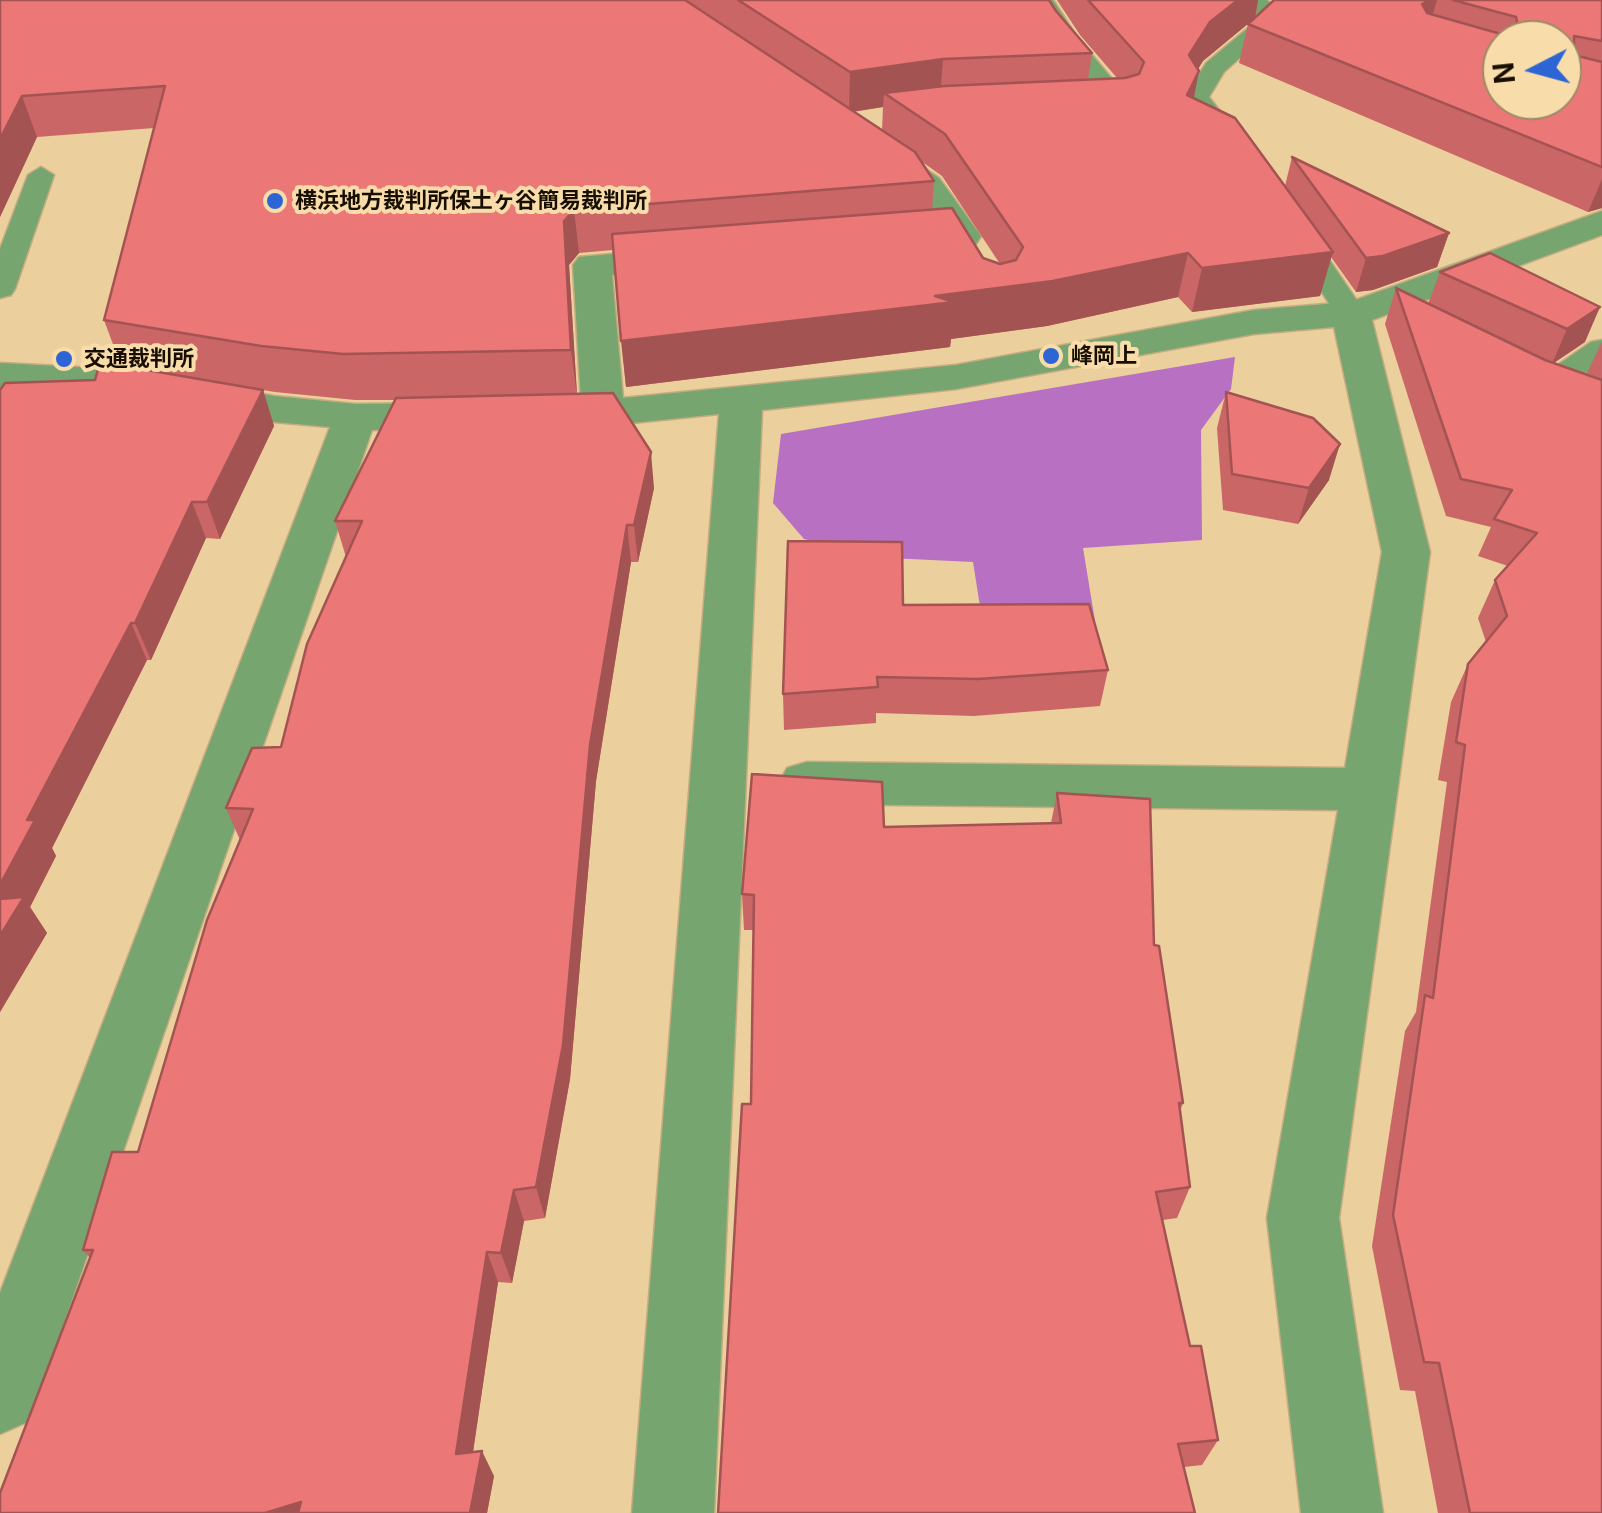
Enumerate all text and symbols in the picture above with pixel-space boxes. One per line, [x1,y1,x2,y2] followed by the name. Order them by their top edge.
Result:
[1482,20,1582,120] north arrow
[1486,61,1522,85] text: N
[295,188,647,214] place label: 横浜地方裁判所保土ヶ谷簡易裁判所
[264,190,286,212] marker: 横浜地方裁判所保土ヶ谷簡易裁判所
[1071,343,1137,369] place label: 峰岡上
[1040,345,1062,367] marker: 峰岡上
[84,346,194,372] place label: 交通裁判所
[53,348,75,370] marker: 交通裁判所

